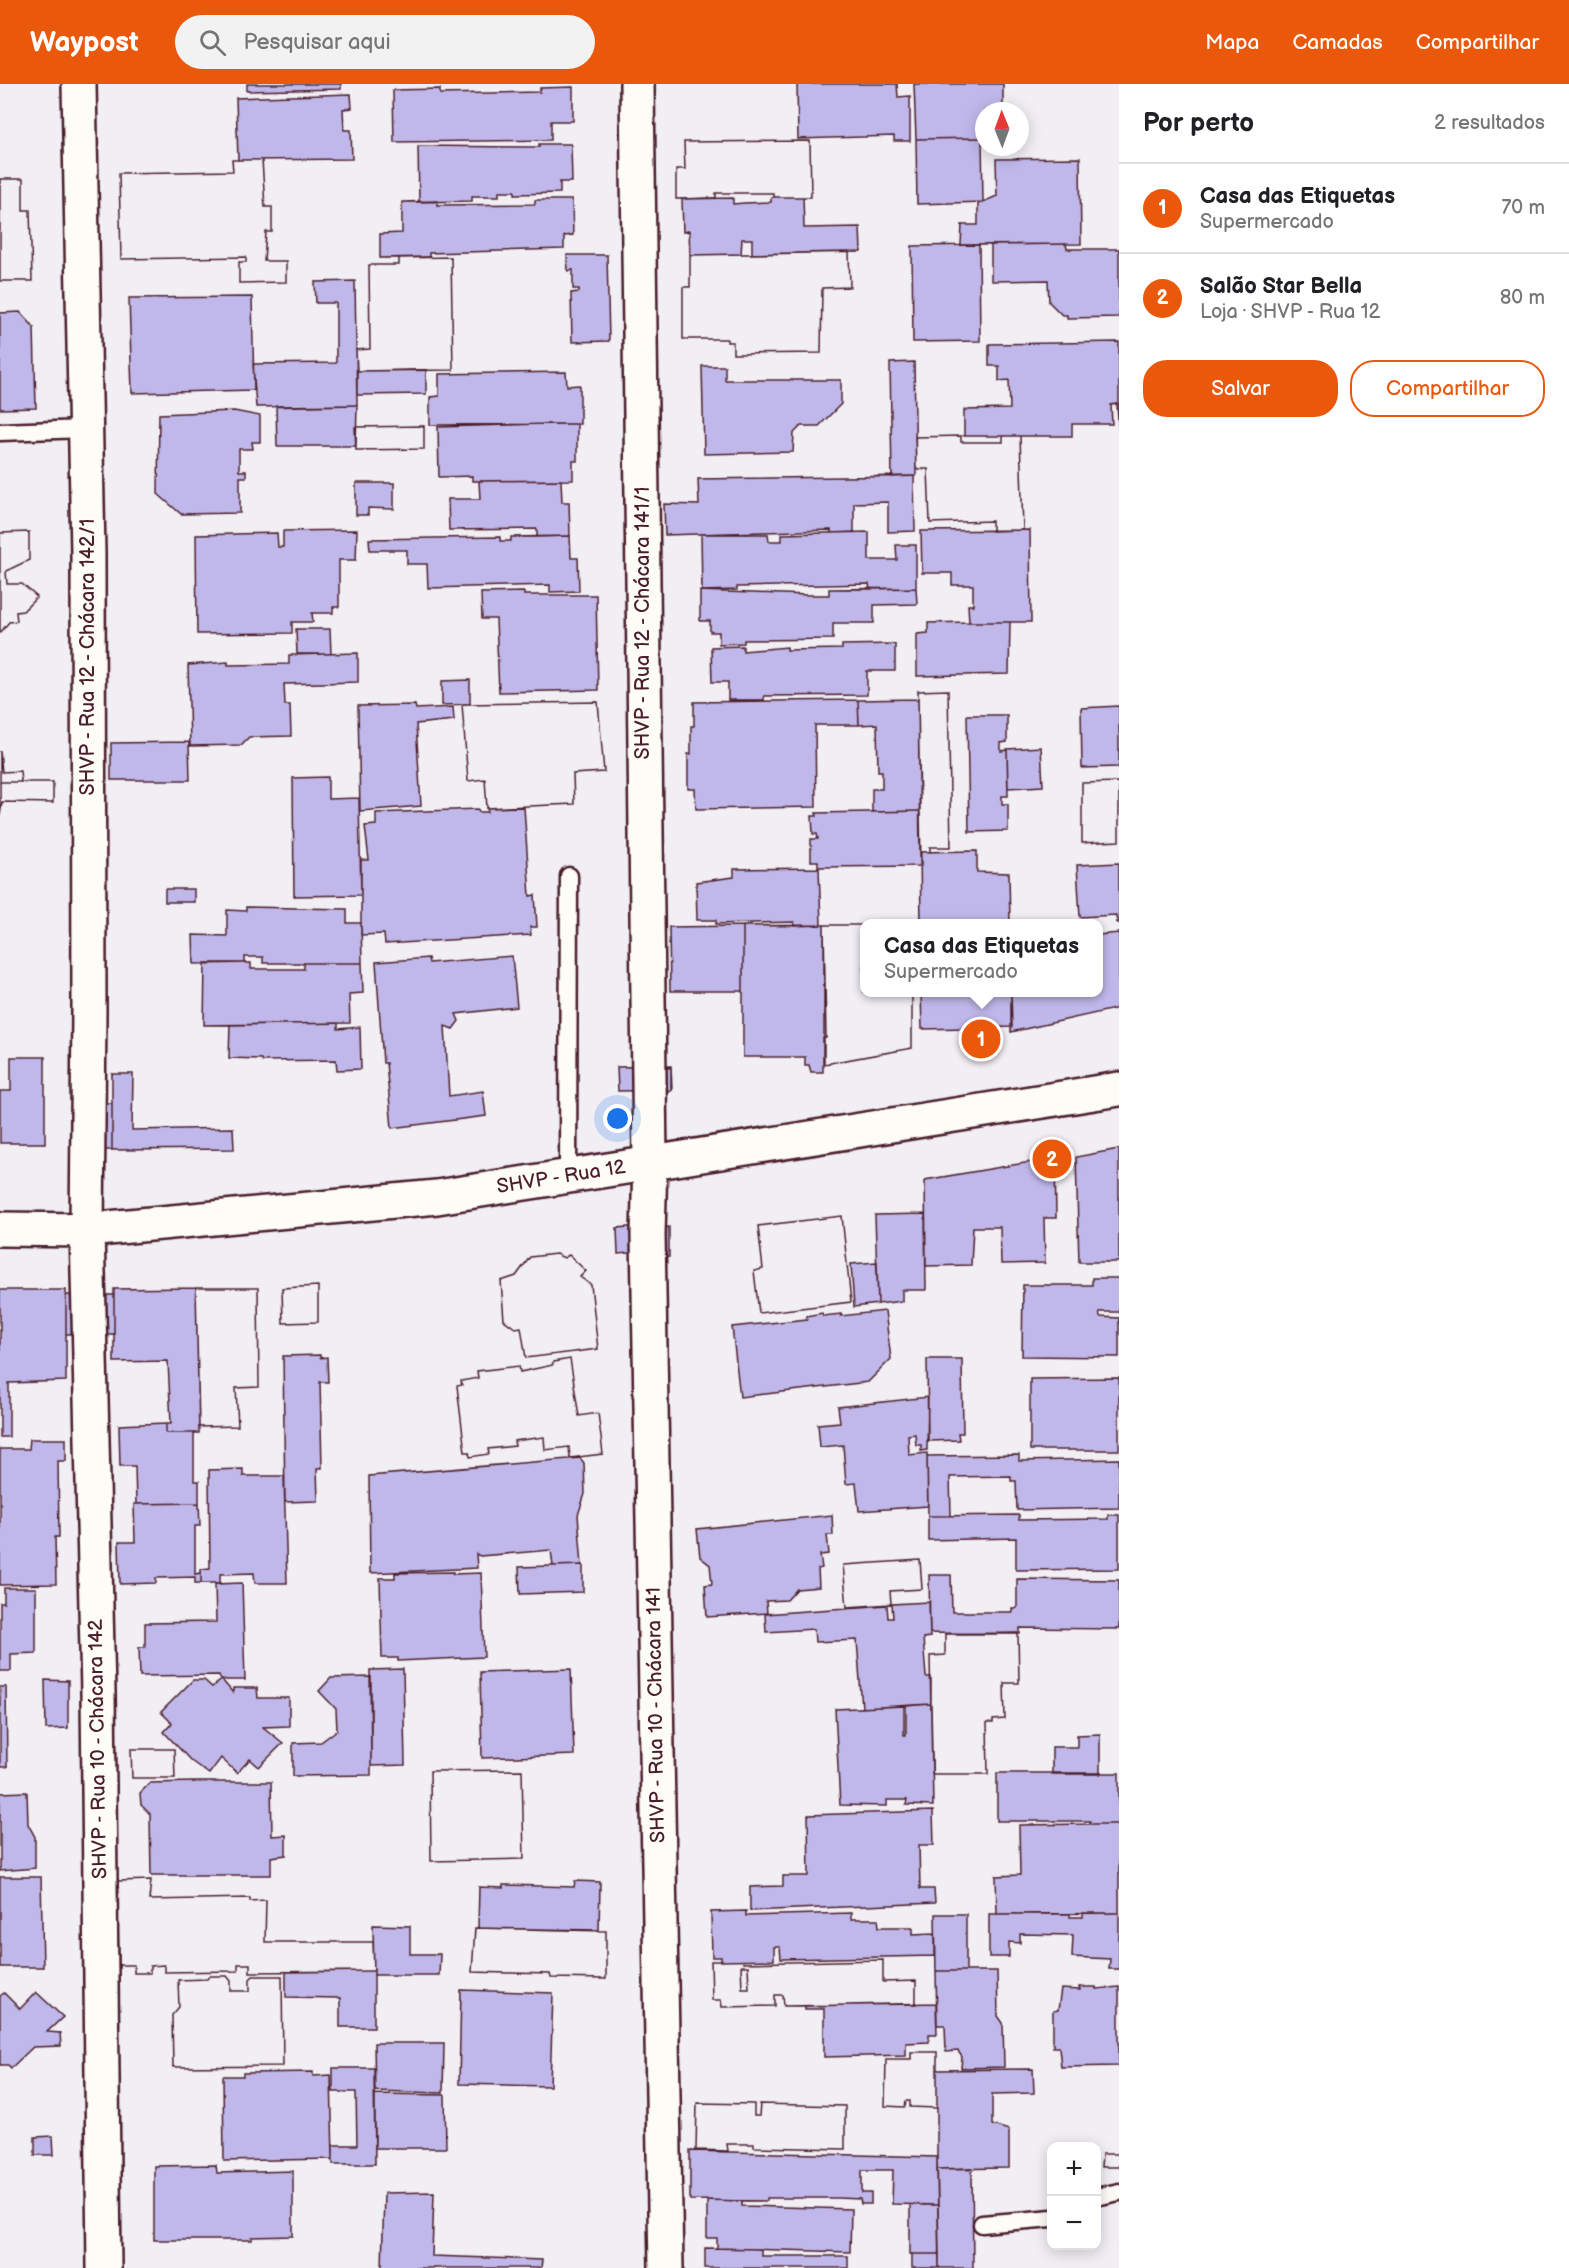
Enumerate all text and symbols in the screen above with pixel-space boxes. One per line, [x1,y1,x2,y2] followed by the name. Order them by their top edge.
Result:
[175,15,595,69] search box
[30,26,139,59] text: Waypost
[196,26,229,59] icon: search
[244,29,391,56] text: Pesquisar aqui
[1205,30,1259,55] text: Mapa
[1292,30,1383,55] text: Camadas
[1416,30,1539,55] text: Compartilhar
[975,102,1029,156] north arrow
[1143,108,1254,139] text: Por perto
[1434,111,1545,135] text: 2 resultados
[1200,183,1395,210] text: Casa das Etiquetas
[1158,196,1167,220] text: 1
[1501,196,1545,220] text: 70 m
[1200,210,1334,234] text: Supermercado
[1200,273,1362,300] text: Salão Star Bella
[1157,286,1168,310] text: 2
[1500,286,1545,310] text: 80 m
[1200,300,1380,324] text: Loja · SHVP - Rua 12
[1143,360,1338,417] button: Salvar
[1350,360,1545,417] button: Compartilhar
[631,487,655,759] street label: SHVP - Rua 12 - Chácara 141/1
[76,519,100,795] street label: SHVP - Rua 12 - Chácara 142/1
[860,919,1103,997] popup
[884,933,1079,960] text: Casa das Etiquetas
[884,960,1018,984] text: Supermercado
[962,1016,1000,1062] pin: 1
[603,1104,632,1133] your location
[1032,1136,1072,1182] pin: 2
[495,1155,627,1199] street label: SHVP - Rua 12
[642,1587,670,1843] street label: SHVP - Rua 10 - Chácara 141
[84,1619,112,1879] street label: SHVP - Rua 10 - Chácara 142
[1047,2142,1101,2250] map controls
[1047,2142,1101,2196] button: +
[1047,2196,1101,2250] button: −

